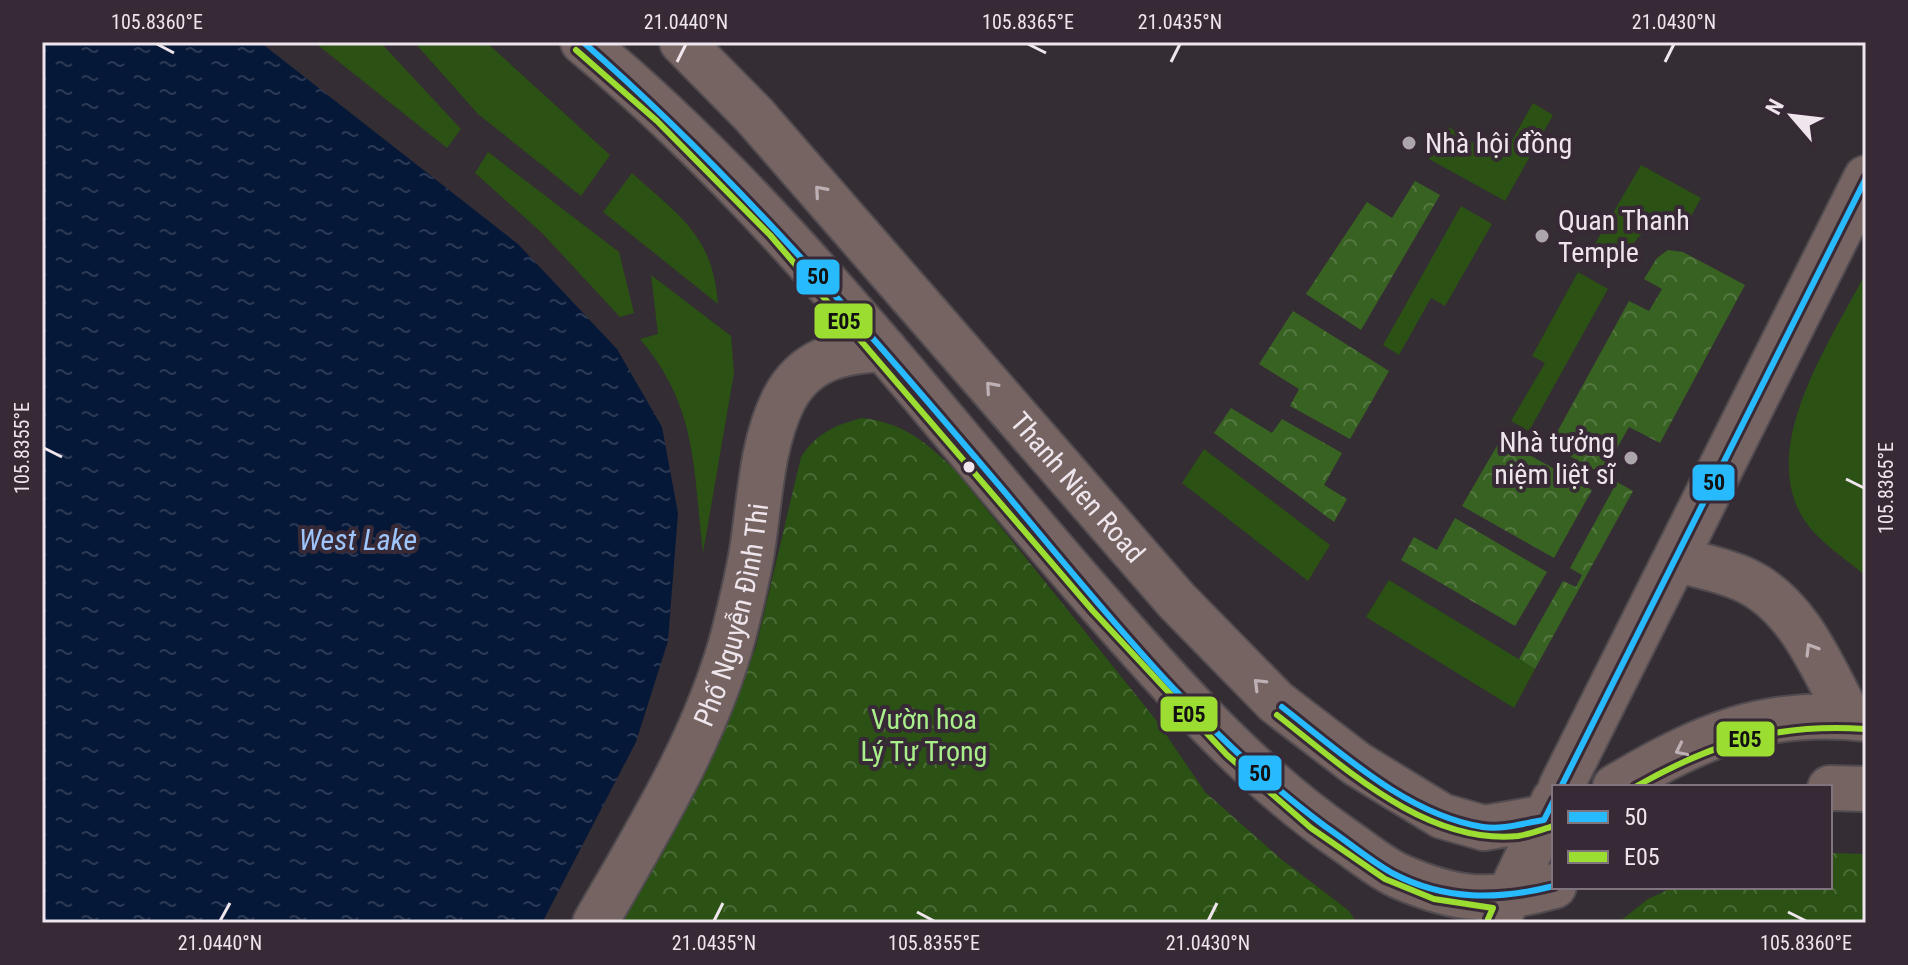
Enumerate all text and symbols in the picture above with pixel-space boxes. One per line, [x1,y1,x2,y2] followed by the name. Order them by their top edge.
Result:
[111,10,203,34] text: 105.8360°E
[644,10,728,34] text: 21.0440°N
[982,10,1074,34] text: 105.8365°E
[1138,10,1222,34] text: 21.0435°N
[1632,10,1716,34] text: 21.0430°N
[1752,76,1832,156] north arrow
[1761,95,1789,119] text: N
[1425,127,1572,160] place label: Nhà hội đồng
[1400,134,1418,152] marker: Nhà hội đồng
[816,186,830,201] one-way arrow
[1558,204,1690,269] place label: Quan Thanh Temple
[1533,227,1551,245] marker: Quan Thanh Temple
[795,258,841,296] line badge: 50
[807,264,829,289] text: 50
[813,302,874,340] line badge: E05
[827,309,861,334] text: E05
[986,382,1001,397] one-way arrow
[10,402,34,494] text: 105.8355°E
[1004,405,1152,569] street label: Thanh Nien Road
[1494,426,1616,491] place label: Nhà tưởng niệm liệt sĩ
[1874,442,1898,534] text: 105.8365°E
[1622,449,1640,467] marker: Nhà tưởng niệm liệt sĩ
[961,459,977,475] unlabelled marker
[1691,463,1736,502] line badge: 50
[1703,470,1725,495] text: 50
[686,501,775,731] street label: Phố Nguyễn Đình Thi
[299,522,417,557] water label: West Lake
[1806,643,1821,658] one-way arrow
[1253,679,1268,693] one-way arrow
[1159,695,1219,733] line badge: E05
[1172,702,1206,727] text: E05
[861,703,987,768] park label: Vườn hoa Lý Tự Trọng
[1715,720,1776,758] line badge: E05
[1728,727,1762,752] text: E05
[1675,740,1690,755] one-way arrow
[1237,754,1283,792] line badge: 50
[1249,761,1271,786] text: 50
[1552,785,1832,889] legend
[1624,803,1648,831] text: 50
[1624,843,1660,871] text: E05
[178,931,262,955] text: 21.0440°N
[672,931,756,955] text: 21.0435°N
[888,931,980,955] text: 105.8355°E
[1166,931,1250,955] text: 21.0430°N
[1760,931,1852,955] text: 105.8360°E

